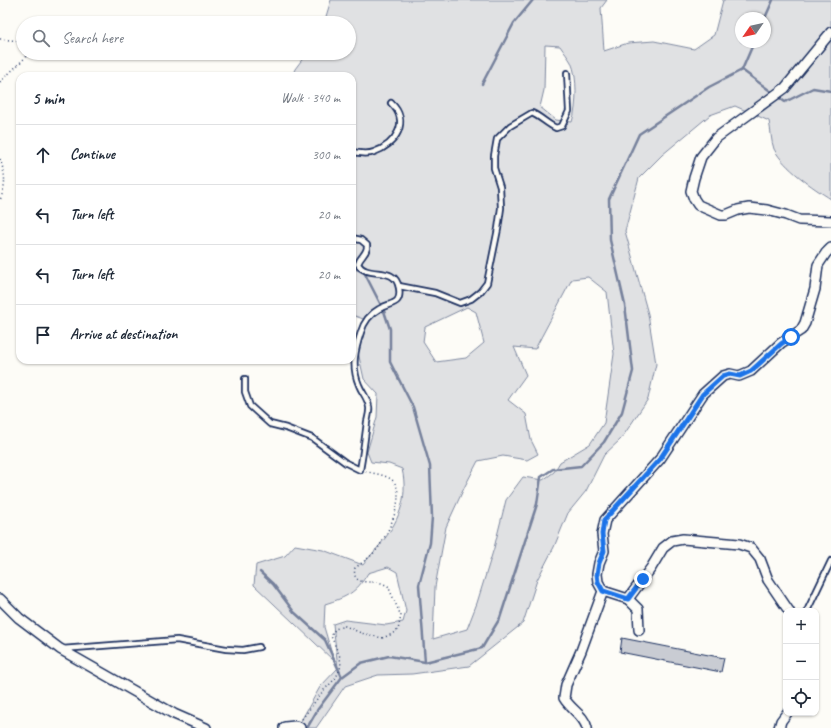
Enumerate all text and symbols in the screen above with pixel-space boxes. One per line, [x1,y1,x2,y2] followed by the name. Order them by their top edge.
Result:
[735,12,771,48] north arrow
[16,16,356,60] search box
[30,27,52,49] icon: search
[62,29,123,48] text: Search here
[32,88,64,109] text: 5 min
[281,90,340,106] text: Walk · 340 m
[32,144,54,166] icon: ahead
[70,145,115,164] text: Continue
[312,147,340,163] text: 300 m
[32,204,54,226] icon: left
[70,205,113,224] text: Turn left
[318,207,340,223] text: 20 m
[32,264,54,286] icon: left
[70,265,113,284] text: Turn left
[318,267,340,283] text: 20 m
[32,324,54,346] icon: arrive
[70,325,177,344] text: Arrive at destination
[782,328,800,346] route start
[634,570,652,588] route end
[783,608,819,716] map controls
[783,608,819,644] button: +
[783,644,819,680] button: −
[783,680,819,716] button: locate

